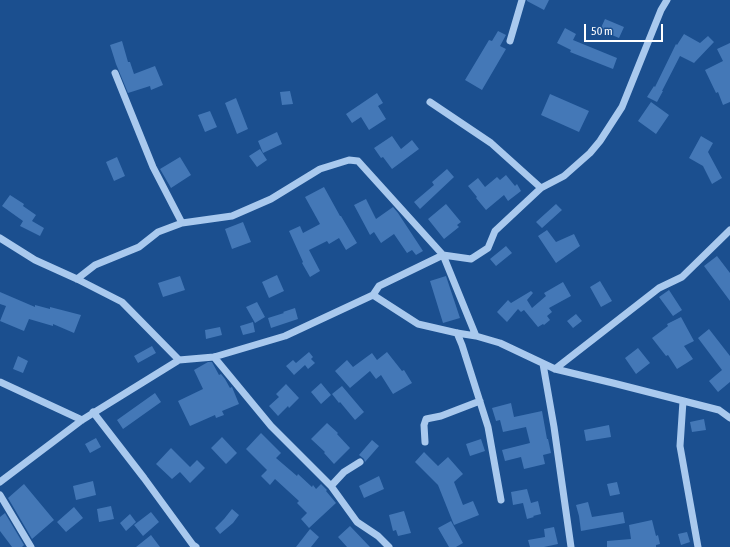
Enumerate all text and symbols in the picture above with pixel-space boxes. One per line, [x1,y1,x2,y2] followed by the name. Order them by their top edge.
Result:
[586,16,665,42] scale bar
[591,24,613,38] text: 50 m

